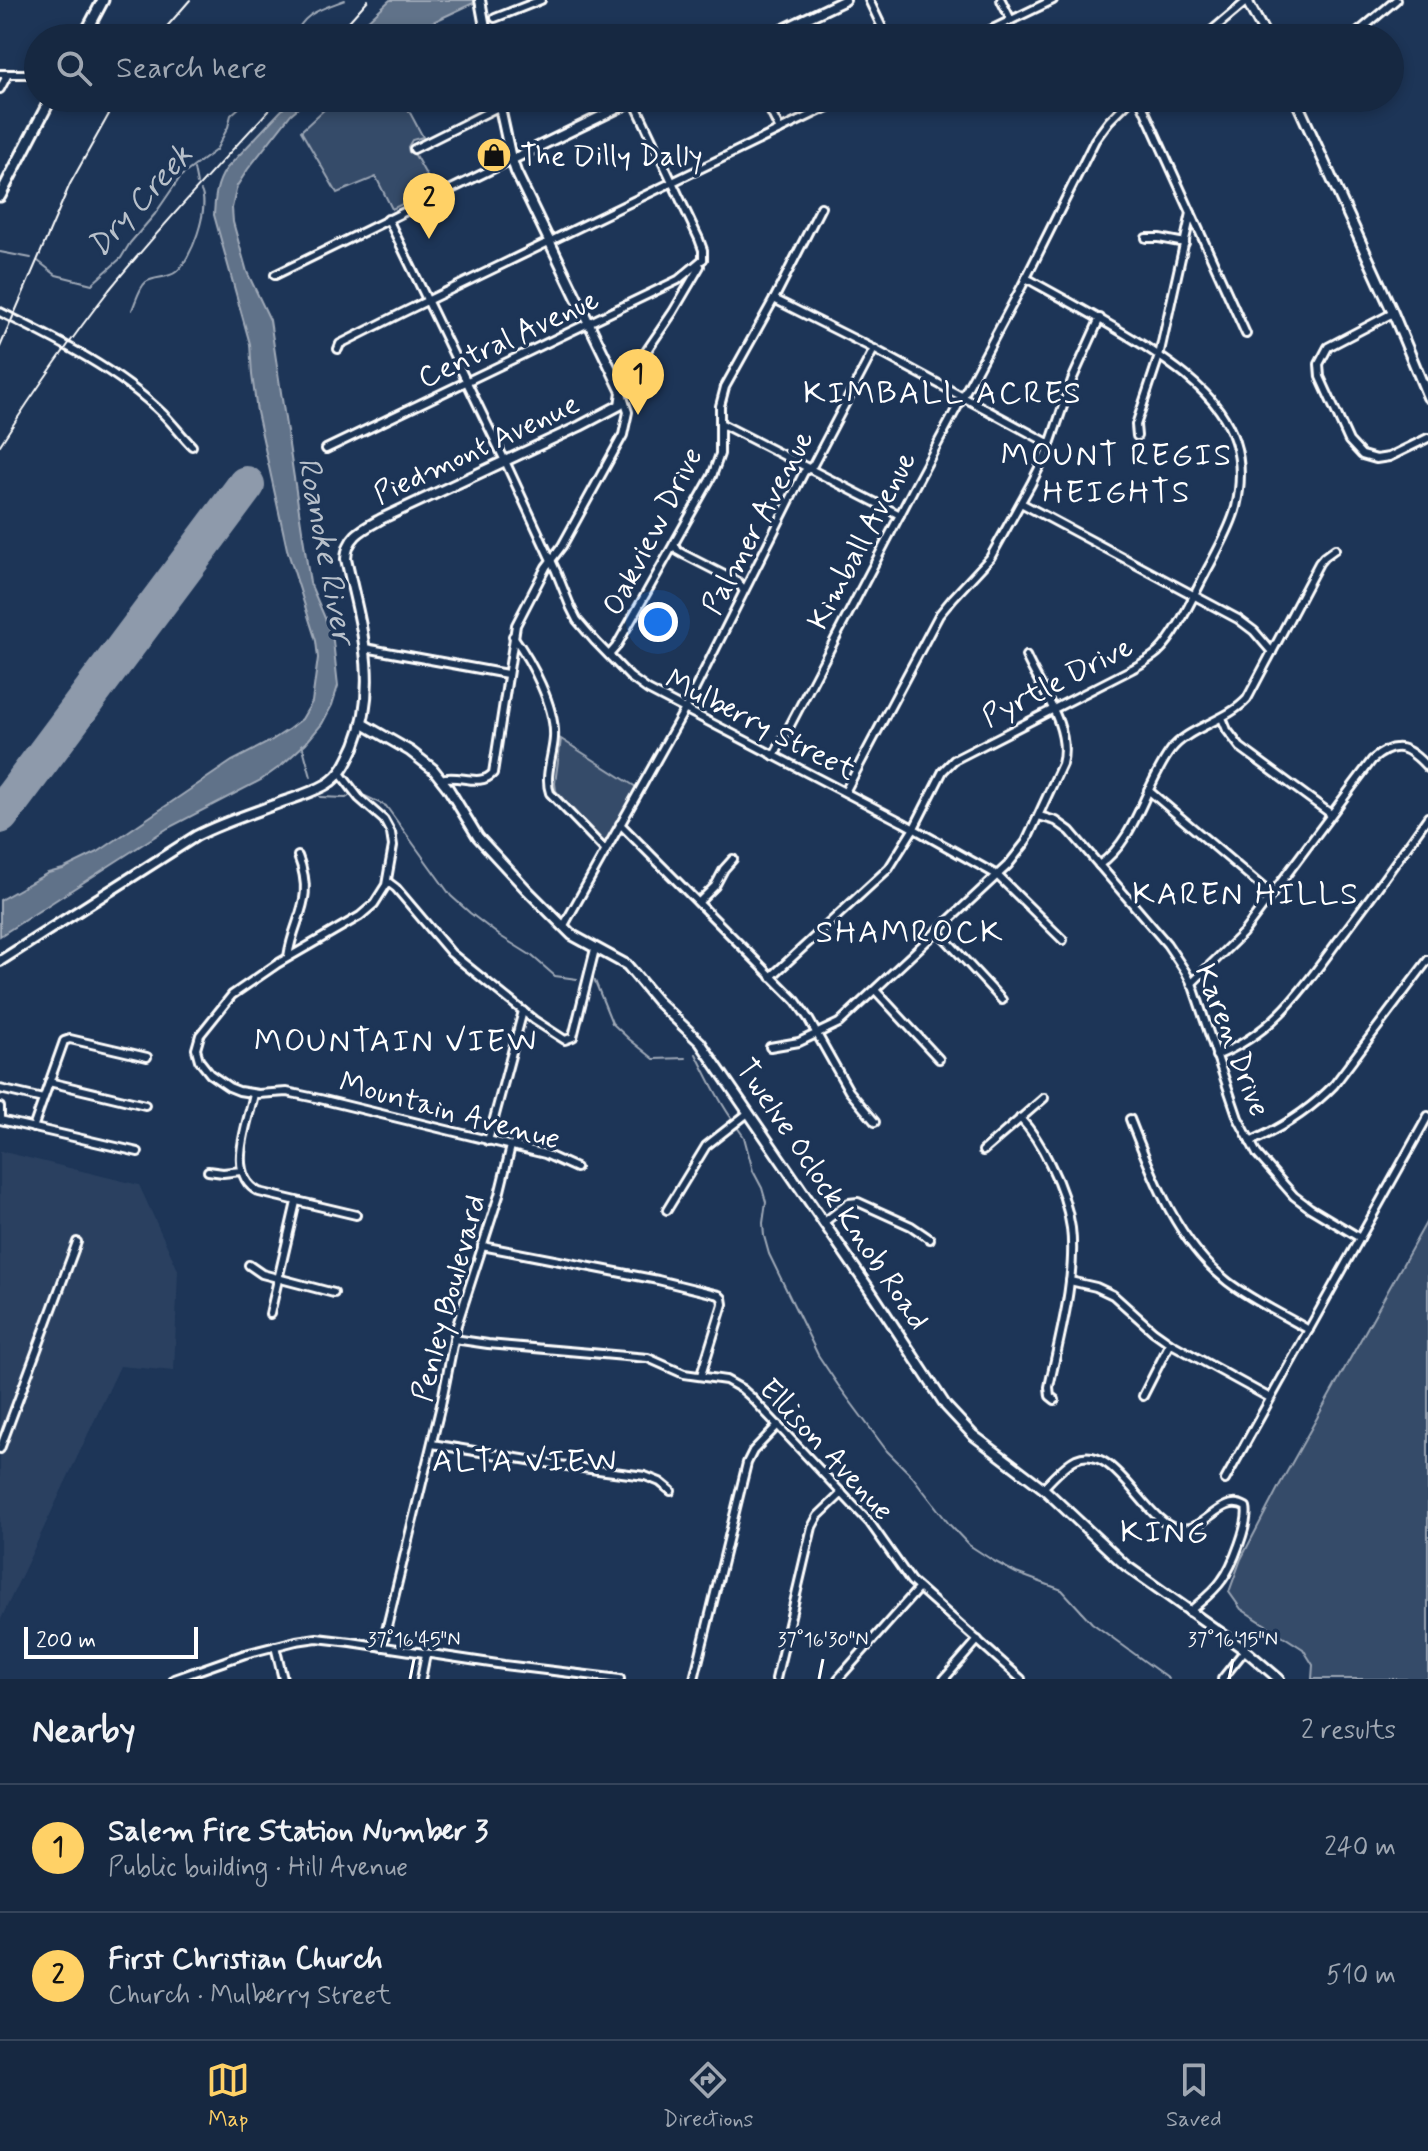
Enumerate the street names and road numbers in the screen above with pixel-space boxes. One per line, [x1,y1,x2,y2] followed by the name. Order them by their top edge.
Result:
[412,280,605,398] street label: Central Avenue
[367,385,586,514] street label: Piedmont Avenue
[693,424,823,622] street label: Palmer Avenue
[594,441,713,623] street label: Oakview Drive
[799,445,926,637] street label: Kimball Avenue
[976,628,1140,737] street label: Pyrtle Drive
[658,661,863,790] street label: Mulberry Street
[1185,959,1278,1122] street label: Karen Drive
[726,1051,937,1338] street label: Twelve Oclock Knob Road
[335,1063,564,1160] street label: Mountain Avenue
[403,1191,496,1406] street label: Penley Boulevard
[750,1370,902,1530] street label: Ellison Avenue

